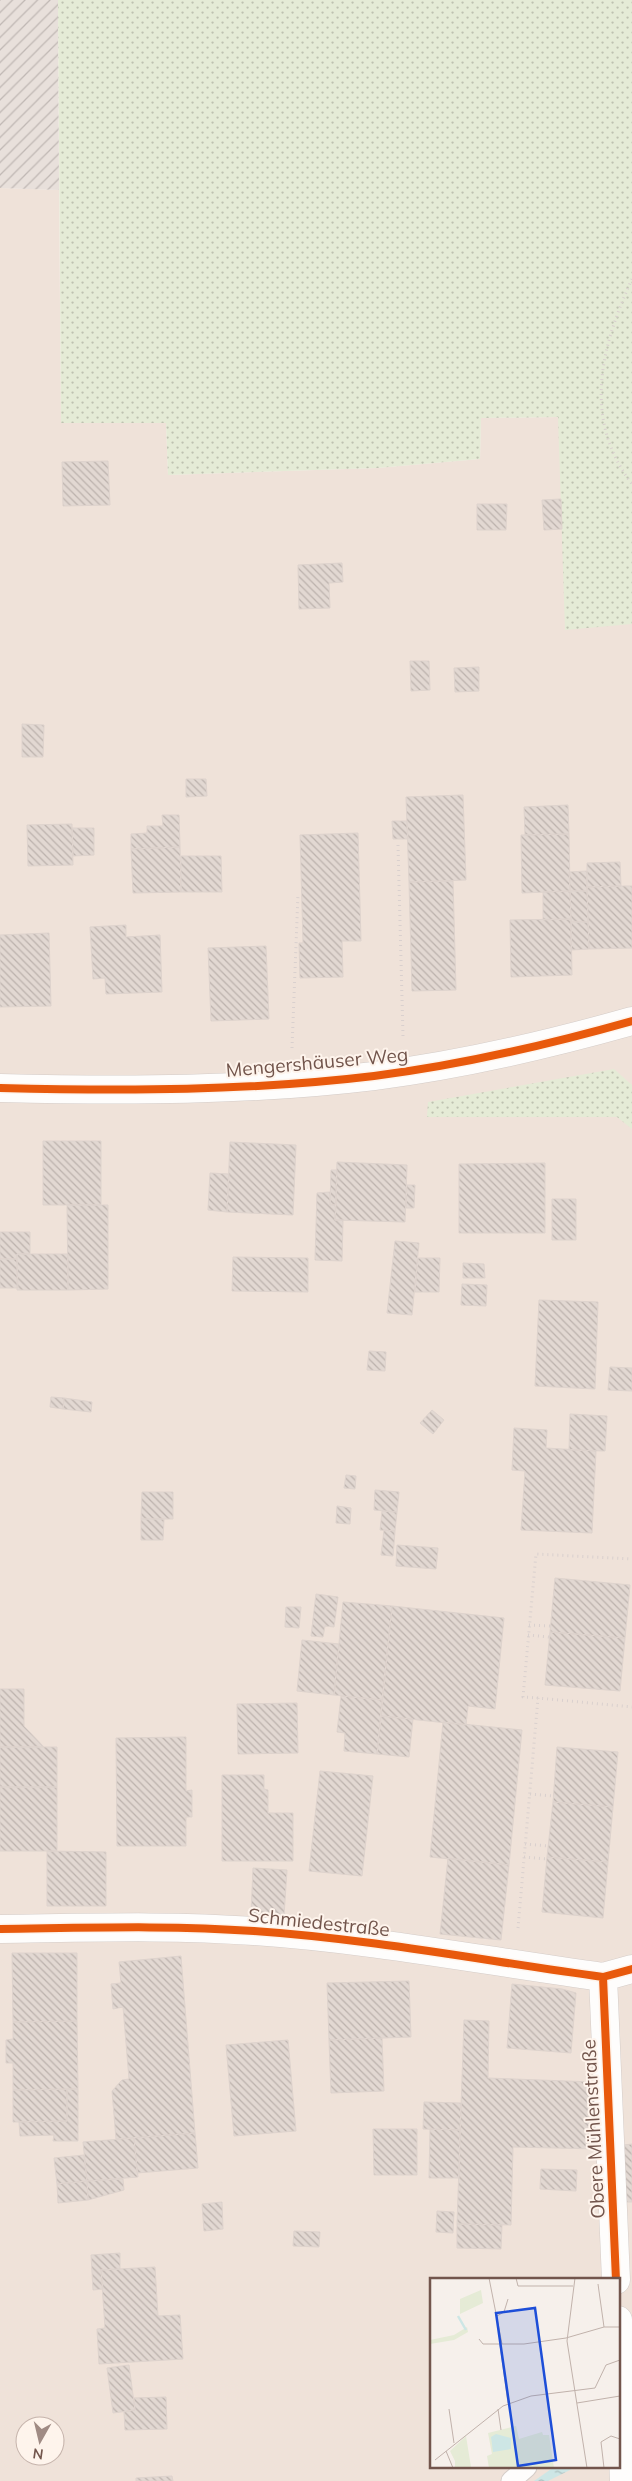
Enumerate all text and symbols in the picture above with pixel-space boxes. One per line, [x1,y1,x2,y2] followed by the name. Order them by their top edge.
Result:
[225,1042,409,1082] street label: Mengershäuser Weg
[247,1903,391,1941] street label: Schmiedestraße
[576,2039,610,2219] street label: Obere Mühlenstraße
[430,2278,620,2468] inset map
[15,2416,65,2466] north arrow
[32,2444,45,2464] text: N

